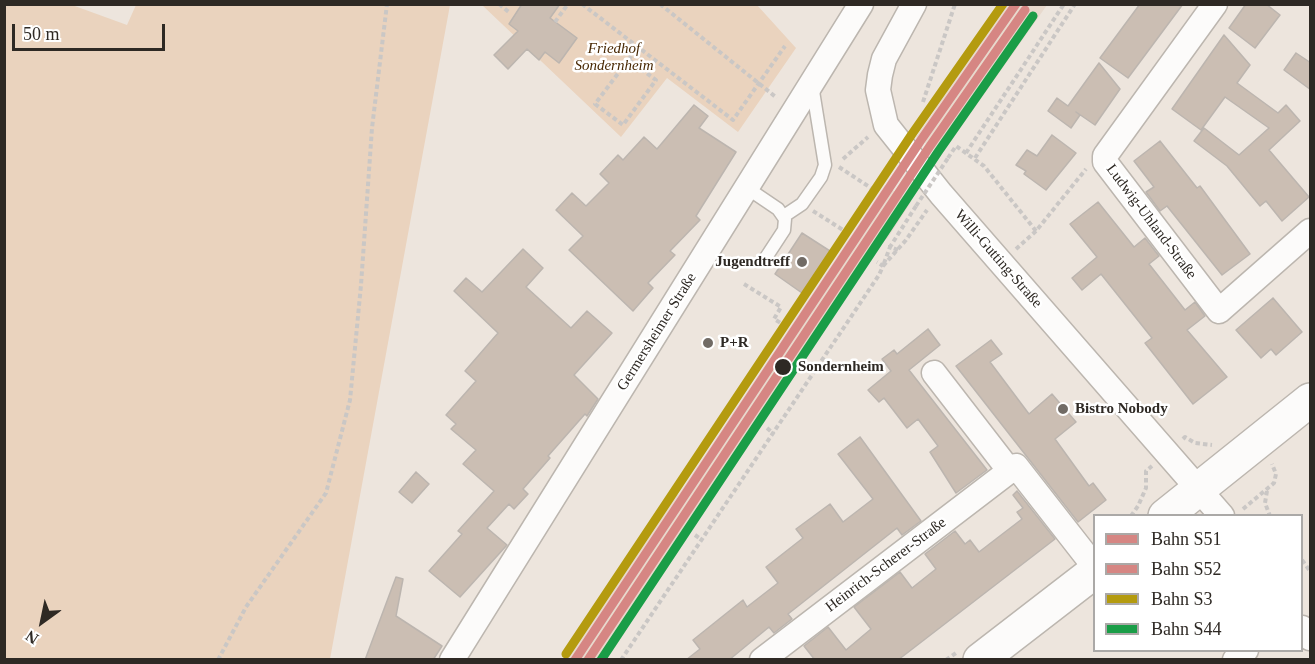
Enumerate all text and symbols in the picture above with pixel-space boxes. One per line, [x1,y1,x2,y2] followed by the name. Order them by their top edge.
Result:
[15,12,168,50] scale bar
[23,24,60,44] text: 50 m
[574,40,654,75] park label: Friedhof Sondernheim
[1102,161,1200,283] street label: Ludwig-Uhland-Straße
[950,206,1046,312] street label: Willi-Gutting-Straße
[715,253,790,271] place label: Jugendtreff
[795,255,809,269] marker: Jugendtreff
[614,270,700,394] street label: Germersheimer Straße
[720,334,749,352] place label: P+R
[701,336,715,350] marker: P+R
[773,357,793,377] marker: Sondernheim
[798,358,884,376] place label: Sondernheim
[1075,400,1168,418] place label: Bistro Nobody
[1056,402,1070,416] marker: Bistro Nobody
[822,514,950,616] street label: Heinrich-Scherer-Straße
[1093,514,1303,652] legend
[1151,529,1222,549] text: Bahn S51
[1151,559,1222,579] text: Bahn S52
[1151,589,1213,609] text: Bahn S3
[12,592,72,652] north arrow
[1151,619,1222,639] text: Bahn S44
[22,627,41,648] text: N

